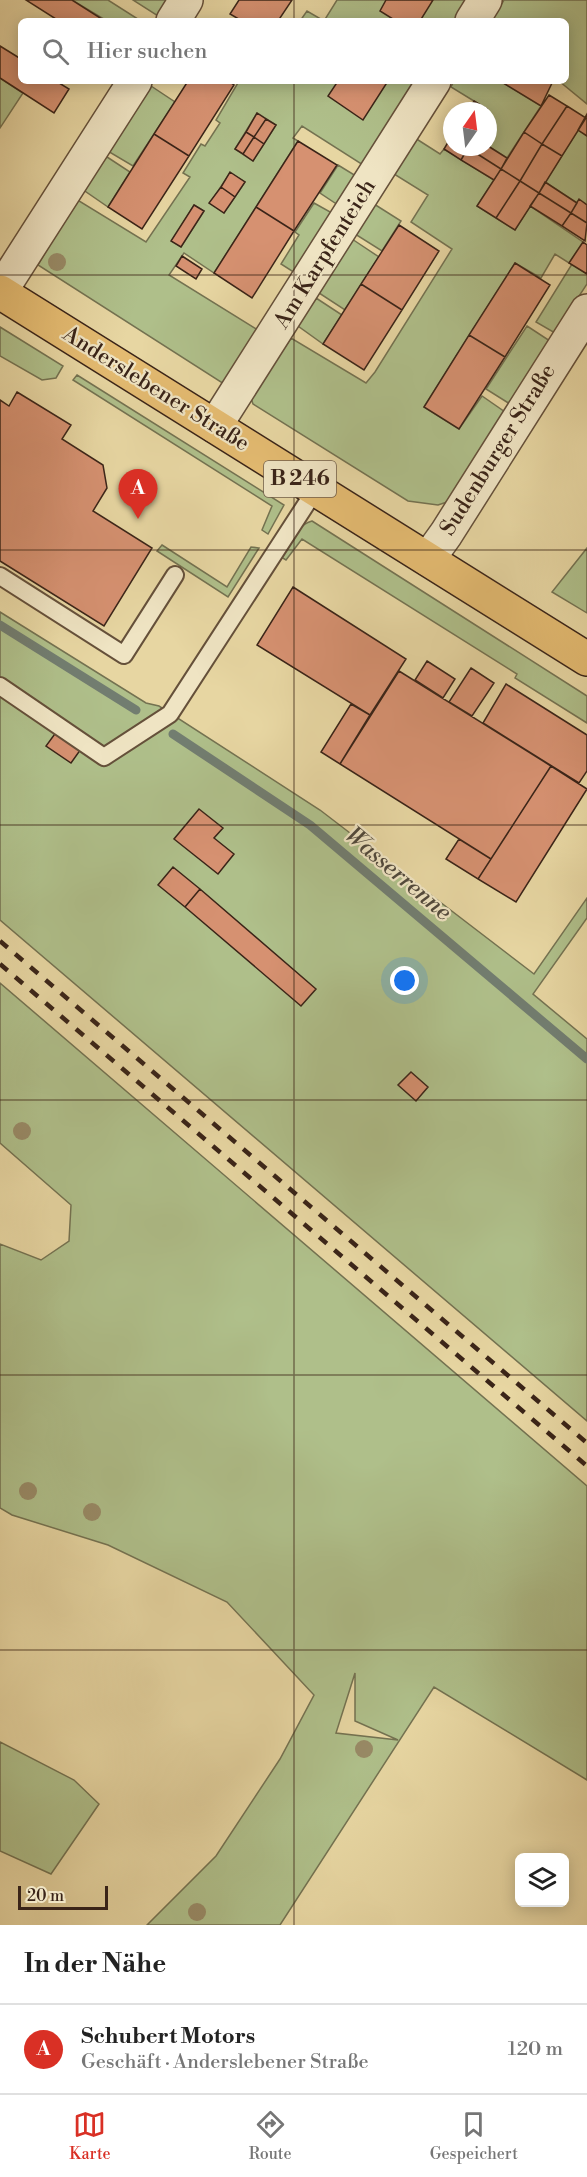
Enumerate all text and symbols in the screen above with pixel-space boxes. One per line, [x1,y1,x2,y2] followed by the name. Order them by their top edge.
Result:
[18,18,569,84] search box
[39,35,72,68] icon: search
[87,38,207,65] text: Hier suchen
[443,102,497,156] north arrow
[268,174,382,335] street label: Am Karpfenteich
[57,320,254,457] street label: Anderslebener Straße
[434,359,562,541] street label: Sudenburger Straße
[264,461,336,497] road number: B 246
[118,470,158,519] pin: A
[339,821,457,927] water label: Wasserrenne
[390,966,419,995] your location
[515,1853,569,1907] map controls
[515,1853,569,1907] button: layers
[18,1883,108,1910] scale bar
[27,1886,64,1906] text: 20 m
[24,1948,166,1980] text: In der Nähe
[81,2023,255,2050] text: Schubert Motors
[36,2037,51,2062] text: A
[508,2037,563,2062] text: 120 m
[81,2050,369,2075] text: Geschäft · Anderslebener Straße
[69,2108,111,2164] tab: Karte
[249,2108,291,2164] tab: Route
[430,2108,518,2164] tab: Gespeichert

